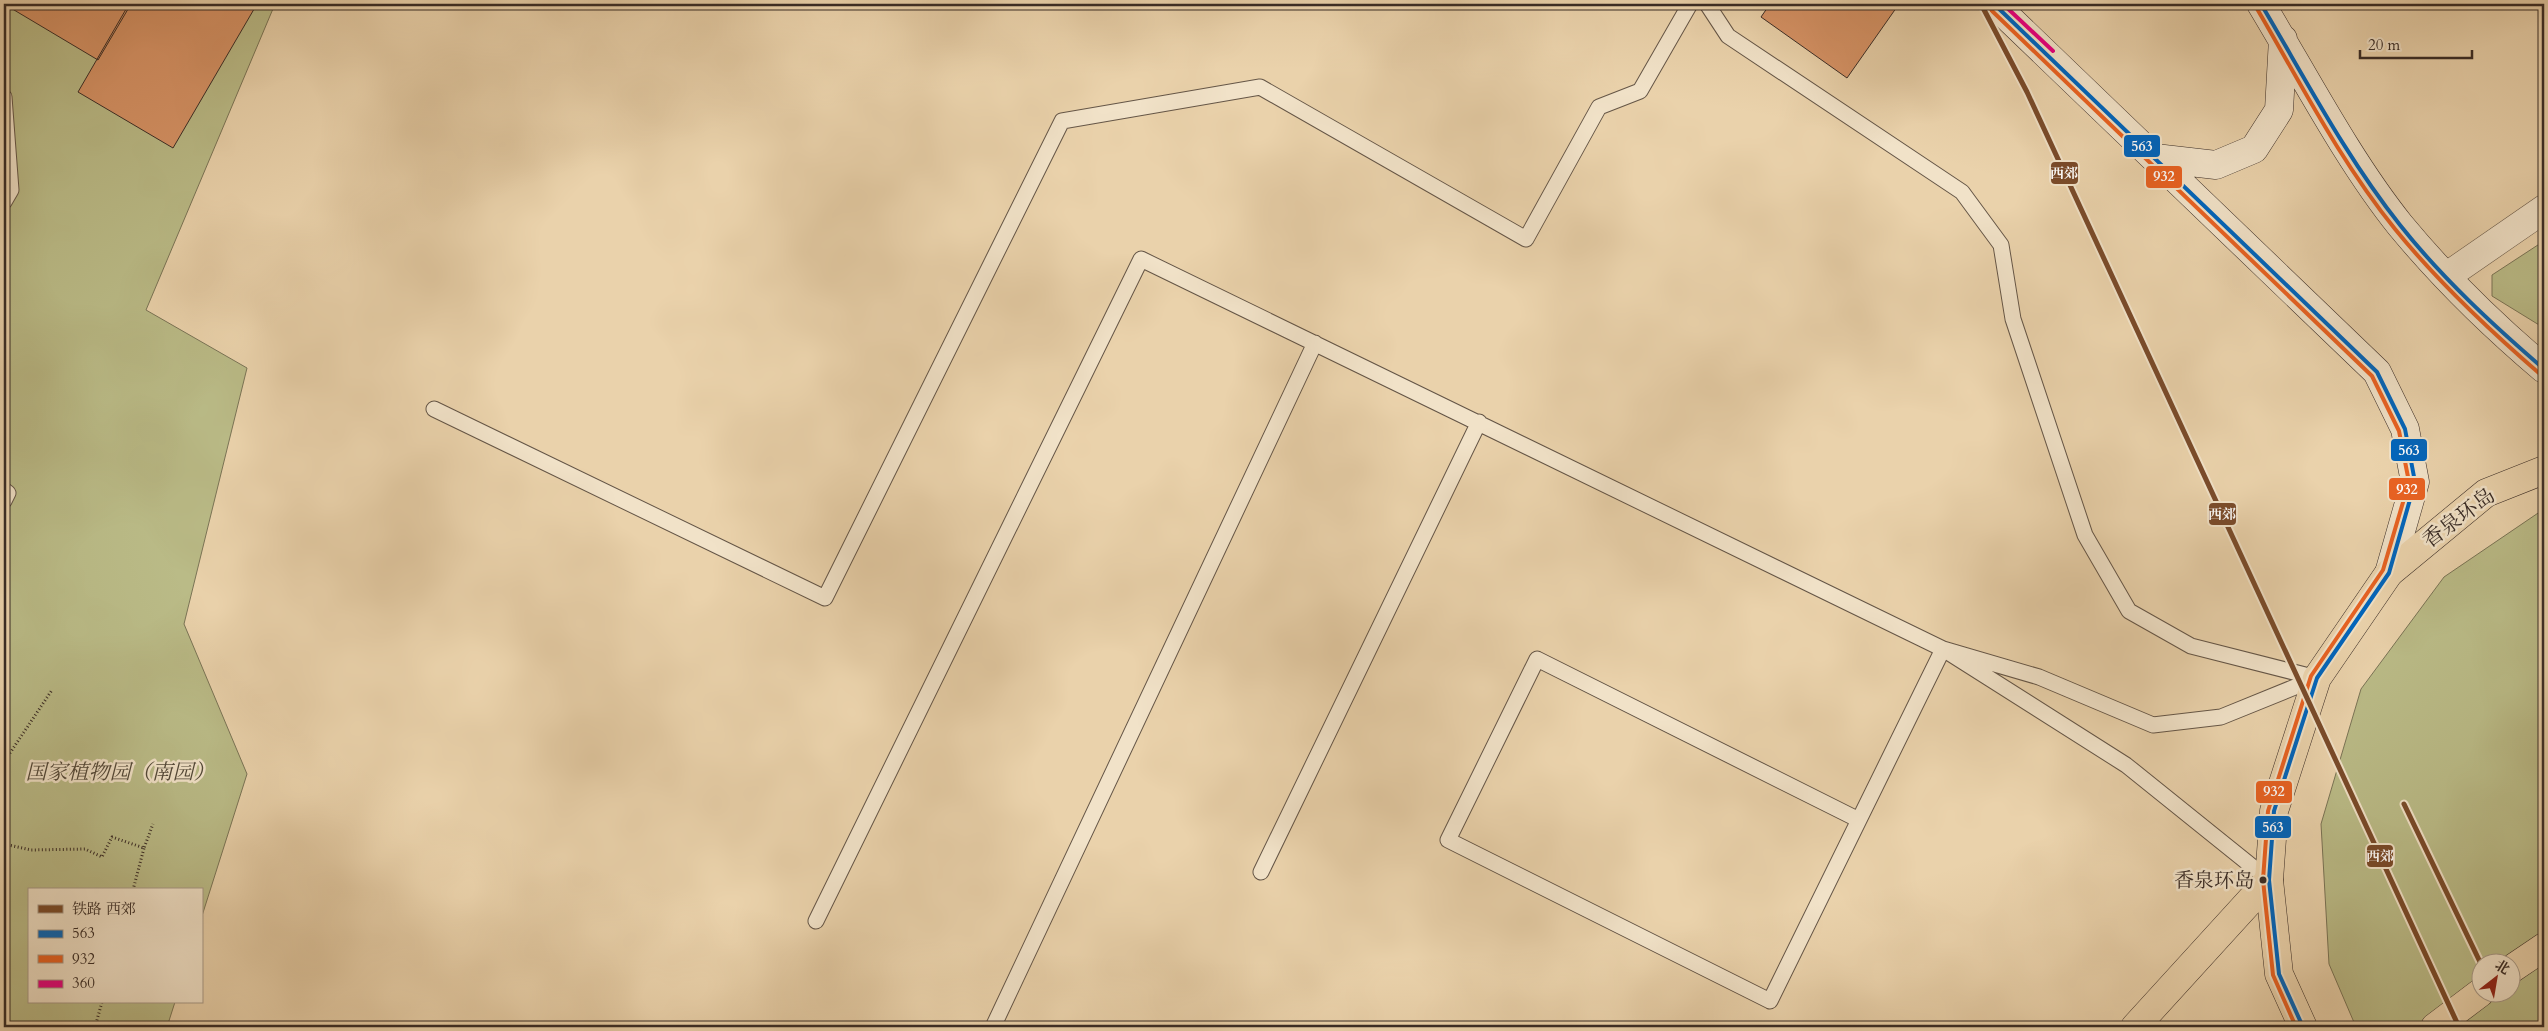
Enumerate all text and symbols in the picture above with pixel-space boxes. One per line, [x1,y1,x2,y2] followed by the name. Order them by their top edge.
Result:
[2360,28,2473,60] scale bar
[2368,35,2400,55] text: 20 m
[2123,134,2161,158] line badge: 563
[2131,137,2153,156] text: 563
[2050,161,2079,185] line badge: 西郊
[2050,164,2078,183] text: 西郊
[2145,165,2183,189] line badge: 932
[2153,167,2175,186] text: 932
[2390,438,2428,462] line badge: 563
[2398,441,2420,460] text: 563
[2388,477,2426,501] line badge: 932
[2396,480,2418,499] text: 932
[2417,481,2501,555] street label: 香泉环岛
[2208,502,2237,526] line badge: 西郊
[2208,505,2236,524] text: 西郊
[26,758,215,787] park label: 国家植物园（南园）
[2255,780,2293,804] line badge: 932
[2263,782,2285,801] text: 932
[2254,815,2292,839] line badge: 563
[2262,818,2284,837] text: 563
[2366,844,2394,868] line badge: 西郊
[2366,847,2394,866] text: 西郊
[2174,867,2254,894] place label: 香泉环岛
[2258,875,2268,885] marker: 香泉环岛
[28,888,202,1004] legend
[72,899,136,919] text: 铁路 西郊
[72,923,95,943] text: 563
[72,949,95,969] text: 932
[2470,954,2520,1004] north arrow
[2492,956,2513,979] text: 北
[72,973,95,993] text: 360

